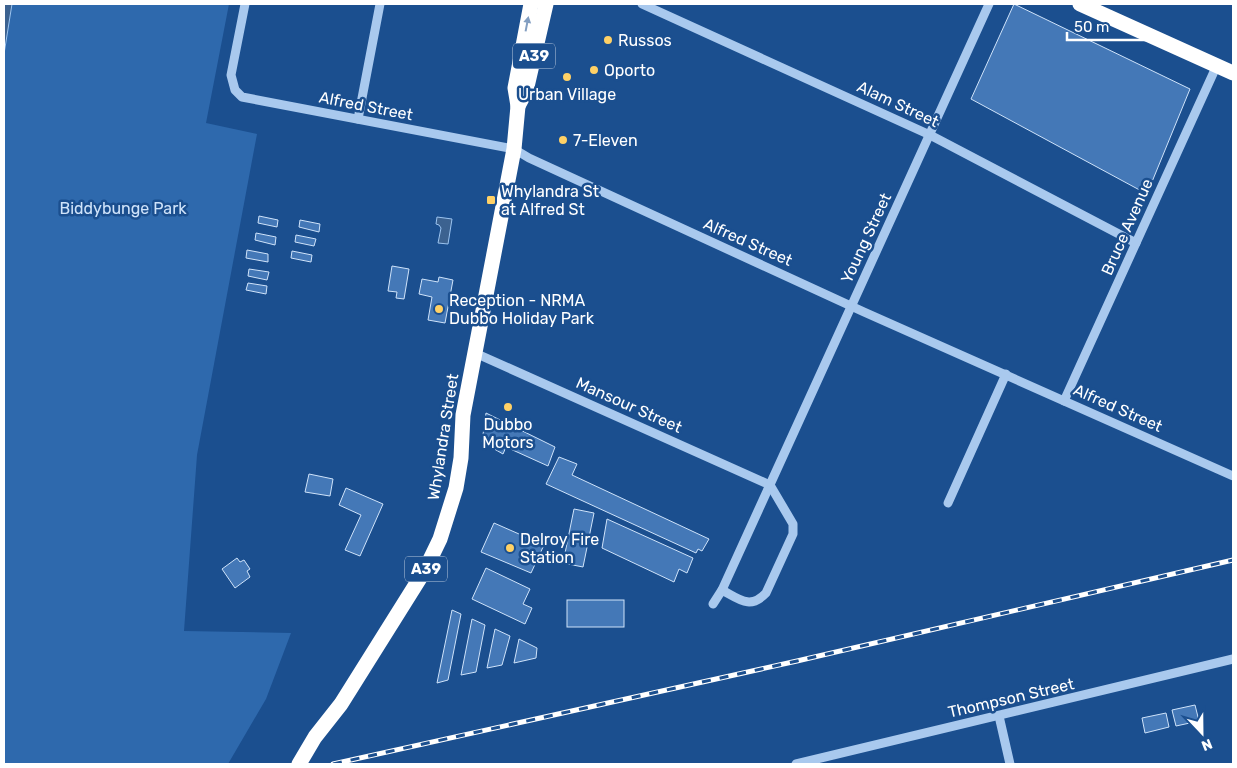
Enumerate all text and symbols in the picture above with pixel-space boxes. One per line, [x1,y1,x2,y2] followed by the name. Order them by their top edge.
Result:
[1067,10,1147,42] scale bar
[523,15,531,31] one-way arrow
[1074,18,1109,36] text: 50 m
[618,31,672,50] place label: Russos
[602,34,614,46] marker: Russos
[513,44,555,68] road number: A39
[604,61,655,80] place label: Oporto
[588,64,600,76] marker: Oporto
[561,71,573,83] marker: Urban Village
[854,77,942,131] street label: Alam Street
[518,85,616,104] place label: Urban Village
[317,88,415,124] street label: Alfred Street
[573,131,638,150] place label: 7-Eleven
[557,134,569,146] marker: 7-Eleven
[1097,176,1157,278] street label: Bruce Avenue
[501,182,599,219] place label: Whylandra St at Alfred St
[837,190,895,286] street label: Young Street
[485,194,497,206] marker: Whylandra St at Alfred St
[60,199,187,218] park label: Biddybunge Park
[701,214,795,270] street label: Alfred Street
[449,291,595,328] place label: Reception - NRMA Dubbo Holiday Park
[433,303,445,315] marker: Reception - NRMA Dubbo Holiday Park
[424,372,462,502] street label: Whylandra Street
[573,373,685,437] street label: Mansour Street
[1071,380,1165,436] street label: Alfred Street
[502,401,514,413] marker: Dubbo Motors
[482,415,534,452] place label: Dubbo Motors
[520,530,599,567] place label: Delroy Fire Station
[504,542,516,554] marker: Delroy Fire Station
[405,556,447,582] road number: A39
[946,674,1076,722] street label: Thompson Street
[1177,708,1227,758] north arrow
[1199,735,1215,754] text: N

